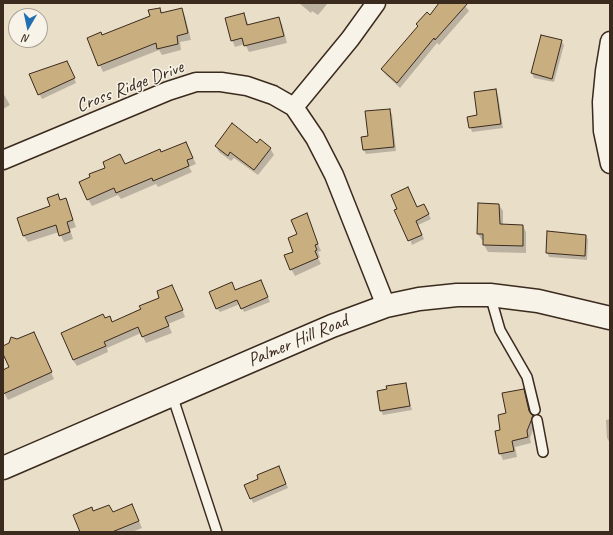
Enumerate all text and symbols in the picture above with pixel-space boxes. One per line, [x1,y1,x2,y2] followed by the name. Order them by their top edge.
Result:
[8,8,48,48] north arrow
[22,31,31,46] text: N
[73,56,187,118] street label: Cross Ridge Drive
[245,310,351,372] street label: Palmer Hill Road

